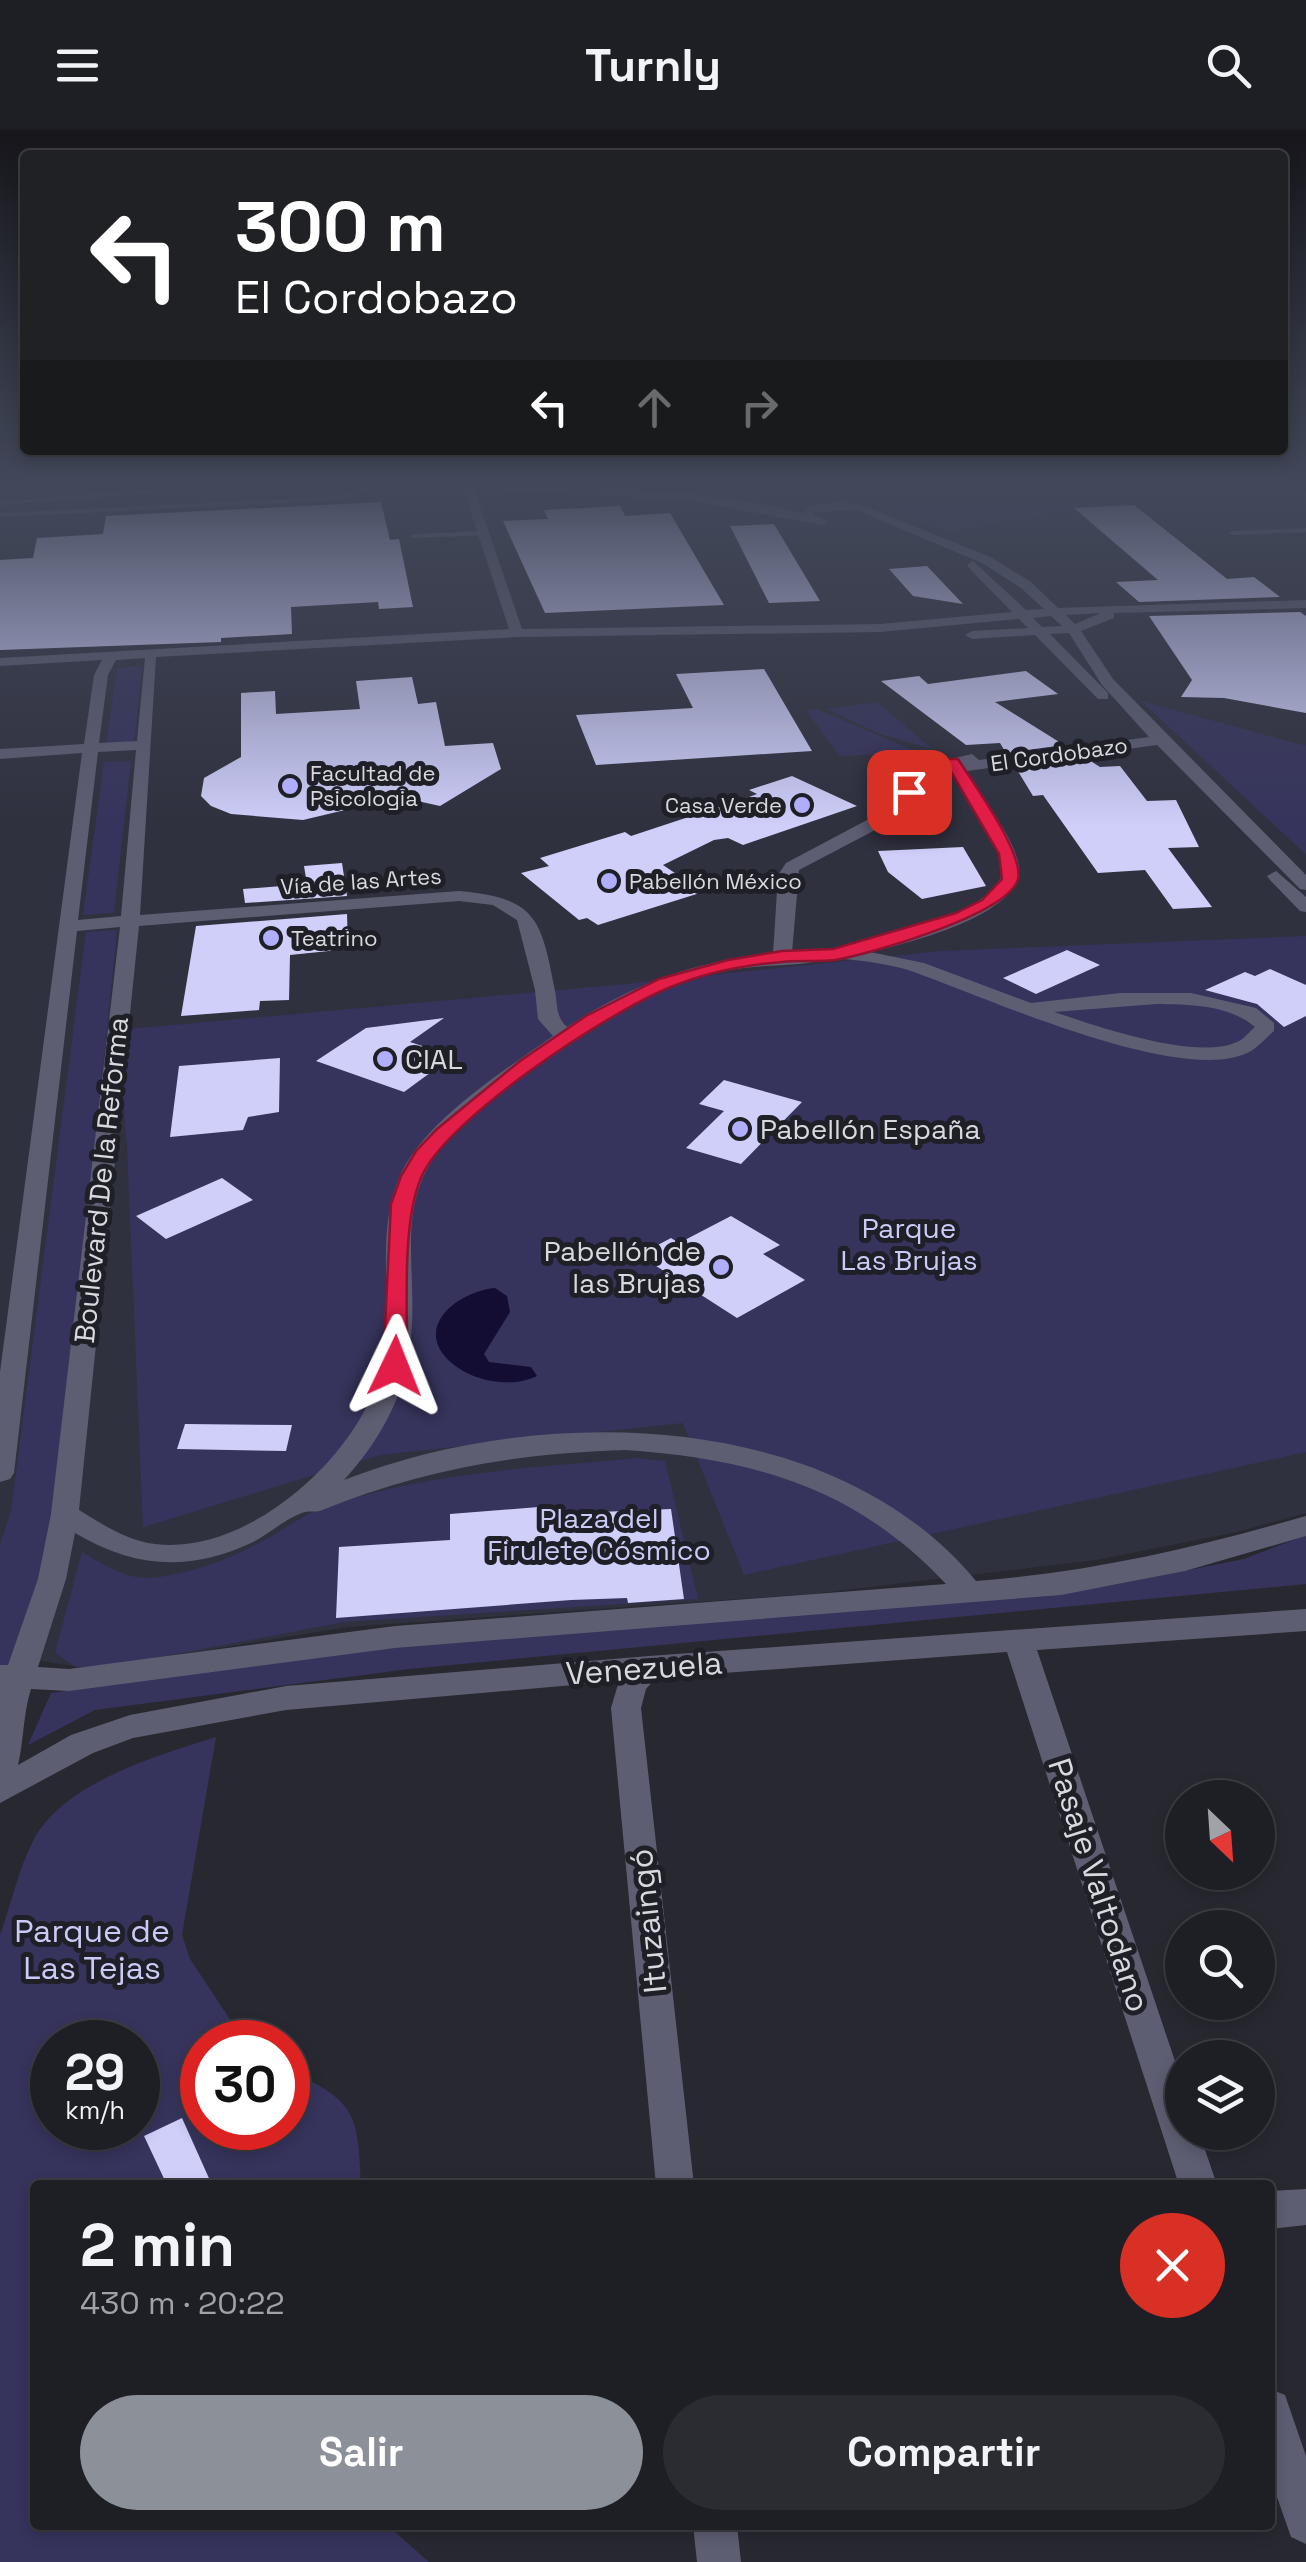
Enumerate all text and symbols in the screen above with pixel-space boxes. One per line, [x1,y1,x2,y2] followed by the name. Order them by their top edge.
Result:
[585,37,721,94] text: Turnly
[50,38,105,93] icon: menu
[1201,38,1256,93] icon: search
[235,182,446,271] text: 300 m
[70,190,200,320] icon: left
[235,269,518,326] text: El Cordobazo
[522,380,577,435] icon: left
[627,380,682,435] icon: ahead
[732,380,787,435] icon: right
[989,731,1129,777] street label: El Cordobazo
[867,750,952,835] pin
[310,759,436,812] place label: Facultad de Psicologia
[882,765,937,820] icon: arrive
[279,775,301,797] marker: Facultad de Psicologia
[665,791,782,819] place label: Casa Verde
[791,794,813,816] marker: Casa Verde
[279,861,443,901] street label: Vía de las Artes
[629,867,802,895] place label: Pabellón México
[598,870,620,892] marker: Pabellón México
[291,924,378,952] place label: Teatrino
[260,927,282,949] marker: Teatrino
[66,1015,136,1345] street label: Boulevard De la Reforma
[405,1041,463,1077] place label: CIAL
[374,1048,396,1070] marker: CIAL
[760,1111,981,1147] place label: Pabellón España
[729,1118,751,1140] marker: Pabellón España
[840,1210,978,1278] park label: Parque Las Brujas
[544,1233,701,1301] place label: Pabellón de las Brujas
[710,1256,732,1278] marker: Pabellón de las Brujas
[343,1314,447,1418] position arrow
[487,1500,711,1568] park label: Plaza del Firulete Cósmico
[564,1643,724,1693] street label: Venezuela
[1039,1753,1159,2017] street label: Pasaje Valtodano
[1165,1780,1275,1890] north arrow
[1165,1780,1275,2150] map controls
[621,1847,675,1995] street label: Ituzaingó
[1165,1910,1275,2020] button: search
[14,1911,170,1988] park label: Parque de Las Tejas
[180,2020,310,2150] speed limit sign: 30
[1165,2040,1275,2150] button: layers
[65,2041,125,2105] text: 29
[65,2094,125,2126] text: km/h
[80,2207,235,2284] text: 2 min
[1120,2213,1225,2318] button: close
[80,2283,285,2323] text: 430 m · 20:22
[80,2395,643,2510] button: Salir
[663,2395,1225,2510] button: Compartir

